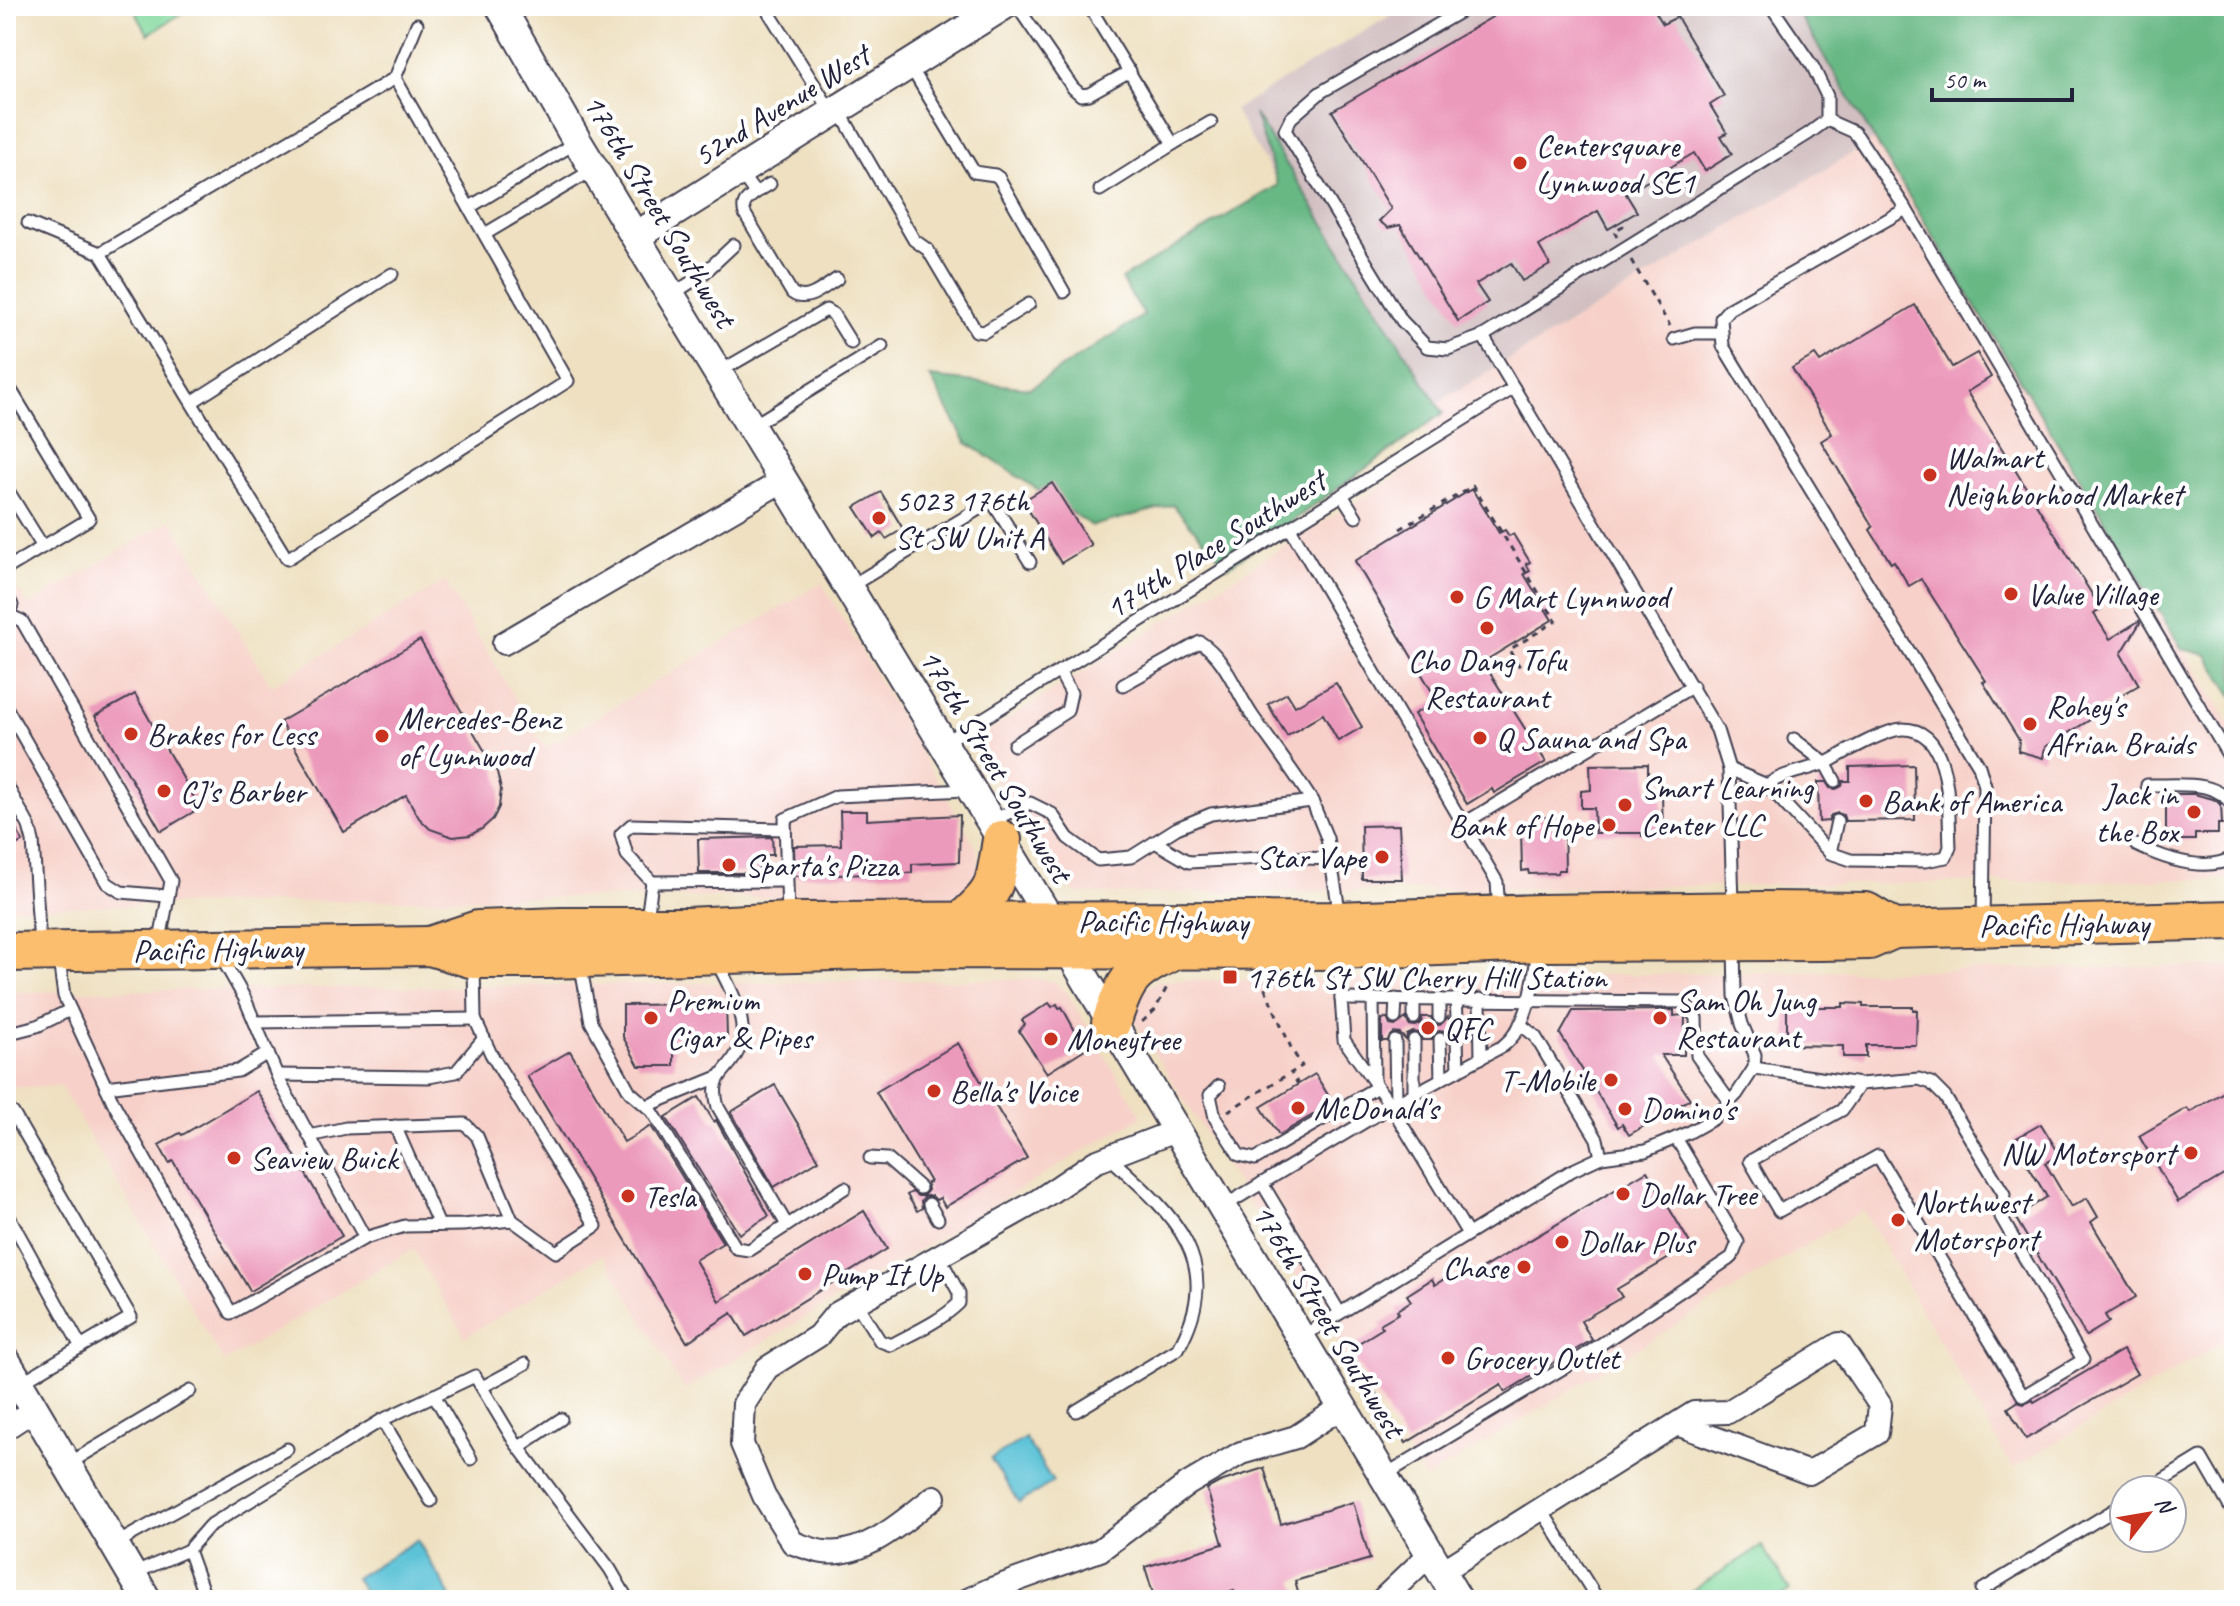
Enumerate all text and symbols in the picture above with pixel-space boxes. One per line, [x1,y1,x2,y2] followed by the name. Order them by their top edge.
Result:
[685,33,881,176] street label: 52nd Avenue West
[1932,52,2072,102] scale bar
[1944,65,1987,95] text: 50 m
[574,86,747,337] street label: 176th Street Southwest
[1536,125,1696,203] place label: Centersquare Lynnwood SE1
[1511,154,1529,172] marker: Centersquare Lynnwood SE1
[1946,437,2187,515] place label: Walmart Neighborhood Market
[1098,458,1337,629] street label: 174th Place Southwest
[1921,466,1939,484] marker: Walmart Neighborhood Market
[895,480,1045,558] place label: 5023 176th St SW Unit A
[870,509,888,527] marker: 5023 176th St SW Unit A
[2027,574,2160,615] place label: Value Village
[1473,577,1673,618] place label: G Mart Lynnwood
[2002,585,2020,603] marker: Value Village
[1448,588,1466,606] marker: G Mart Lynnwood
[1478,619,1496,637] marker: Cho Dang Tofu Restaurant
[1408,640,1568,718] place label: Cho Dang Tofu Restaurant
[910,641,1083,892] street label: 176th Street Southwest
[2046,686,2198,764] place label: Rohey's Afrian Braids
[398,698,563,776] place label: Mercedes-Benz of Lynnwood
[147,714,319,755] place label: Brakes for Less
[2021,715,2039,733] marker: Rohey's Afrian Braids
[1496,718,1688,759] place label: Q Sauna and Spa
[122,725,140,743] marker: Brakes for Less
[373,727,391,745] marker: Mercedes-Benz of Lynnwood
[1471,729,1489,747] marker: Q Sauna and Spa
[1641,767,1815,845] place label: Smart Learning Center LLC
[180,771,309,812] place label: CJ's Barber
[2096,774,2180,852] place label: Jack in the Box
[1882,781,2064,822] place label: Bank of America
[155,782,173,800] marker: CJ's Barber
[1857,792,1875,810] marker: Bank of America
[1616,796,1634,814] marker: Smart Learning Center LLC
[2185,803,2203,821] marker: Jack in the Box
[1448,805,1596,846] place label: Bank of Hope
[1600,816,1618,834] marker: Bank of Hope
[1256,837,1369,878] place label: Star Vape
[745,845,900,886] place label: Sparta's Pizza
[1373,848,1391,866] marker: Star Vape
[720,856,738,874] marker: Sparta's Pizza
[1078,901,1251,942] street label: Pacific Highway
[1979,902,2153,946] street label: Pacific Highway
[133,927,307,971] street label: Pacific Highway
[1246,957,1608,998] place label: 176th St SW Cherry Hill Station
[1221,968,1239,986] marker: 176th St SW Cherry Hill Station
[667,980,814,1058] place label: Premium Cigar & Pipes
[1676,980,1817,1058] place label: Sam Oh Jung Restaurant
[1444,1008,1494,1049] place label: QFC
[642,1009,660,1027] marker: Premium Cigar & Pipes
[1651,1009,1669,1027] marker: Sam Oh Jung Restaurant
[1067,1019,1183,1060] place label: Moneytree
[1419,1019,1437,1037] marker: QFC
[1042,1030,1060,1048] marker: Moneytree
[1500,1060,1598,1101] place label: T-Mobile
[950,1071,1080,1112] place label: Bella's Voice
[1602,1071,1620,1089] marker: T-Mobile
[925,1082,943,1100] marker: Bella's Voice
[1314,1088,1441,1129] place label: McDonald's
[1641,1089,1738,1130] place label: Domino's
[1289,1099,1307,1117] marker: McDonald's
[1616,1100,1634,1118] marker: Domino's
[2001,1133,2179,1174] place label: NW Motorsport
[250,1138,400,1179] place label: Seaview Buick
[2182,1144,2200,1162] marker: NW Motorsport
[225,1149,243,1167] marker: Seaview Buick
[1639,1174,1759,1215] place label: Dollar Tree
[644,1176,697,1217] place label: Tesla
[1914,1182,2043,1260] place label: Northwest Motorsport
[1614,1185,1632,1203] marker: Dollar Tree
[619,1187,637,1205] marker: Tesla
[1243,1196,1416,1447] street label: 176th Street Southwest
[1889,1211,1907,1229] marker: Northwest Motorsport
[1578,1222,1696,1263] place label: Dollar Plus
[1553,1233,1571,1251] marker: Dollar Plus
[1443,1247,1511,1288] place label: Chase
[821,1254,945,1295] place label: Pump It Up
[1515,1258,1533,1276] marker: Chase
[796,1265,814,1283] marker: Pump It Up
[1464,1338,1622,1379] place label: Grocery Outlet
[1439,1349,1457,1367] marker: Grocery Outlet
[2108,1474,2188,1554] north arrow
[2149,1491,2182,1520] text: N

